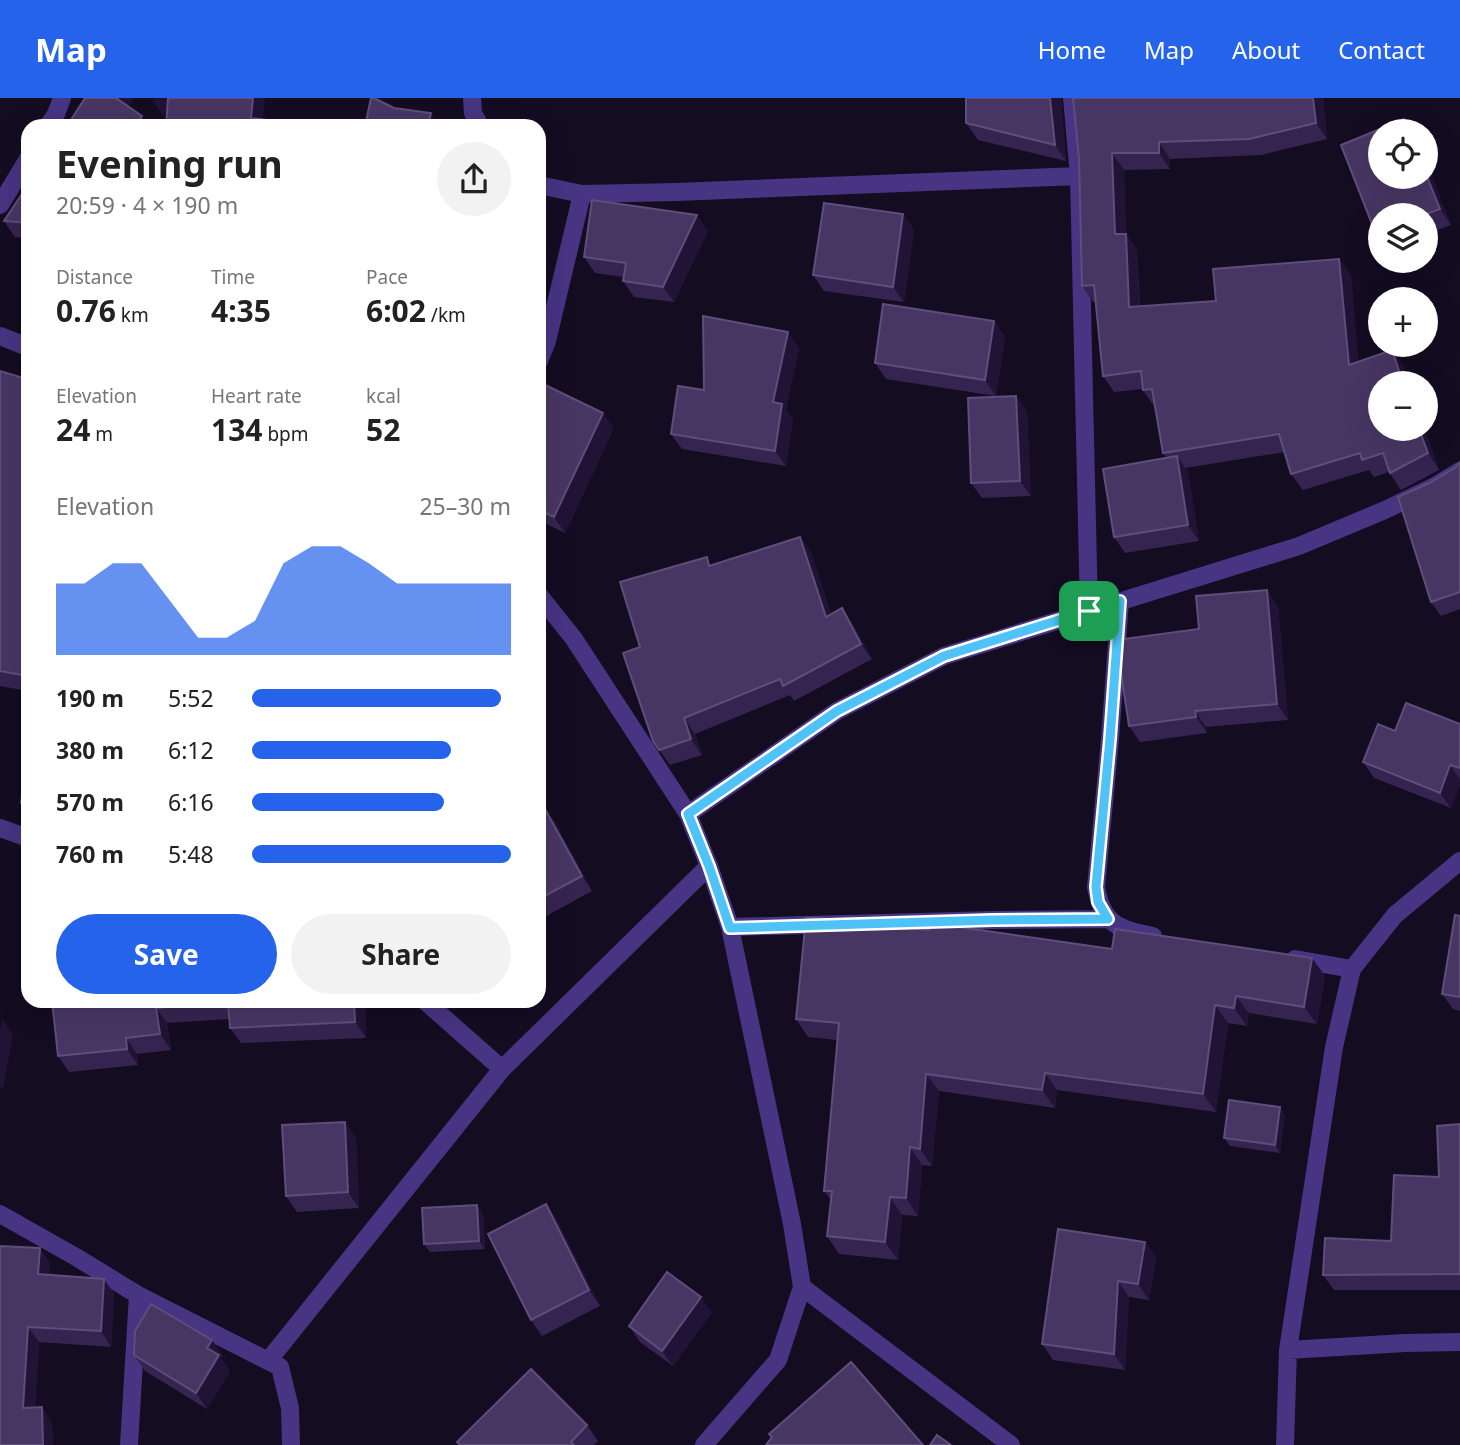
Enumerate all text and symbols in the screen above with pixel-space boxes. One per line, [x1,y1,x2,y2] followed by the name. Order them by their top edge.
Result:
[35,27,107,72] text: Map
[1038,33,1106,66] text: Home
[1144,33,1194,66] text: Map
[1232,33,1300,66] text: About
[1338,33,1425,66] text: Contact
[1368,119,1438,441] map controls
[1368,119,1438,189] button: locate
[56,137,283,189] text: Evening run
[437,142,511,216] button: share
[56,189,238,221] text: 20:59 · 4 × 190 m
[1368,203,1438,273] button: layers
[56,264,133,290] text: Distance
[211,264,255,290] text: Time
[366,264,408,290] text: Pace
[1368,287,1438,357] button: +
[56,290,116,331] text: 0.76
[211,290,271,331] text: 4:35
[366,290,426,331] text: 6:02
[116,302,149,328] text: km
[426,302,466,328] text: /km
[1368,371,1438,441] button: −
[56,383,137,409] text: Elevation
[211,383,302,409] text: Heart rate
[366,383,401,409] text: kcal
[56,409,90,450] text: 24
[211,409,262,450] text: 134
[366,409,400,450] text: 52
[90,421,113,447] text: m
[262,421,309,447] text: bpm
[56,490,154,522] text: Elevation
[419,490,511,522] text: 25–30 m
[1059,581,1119,641] pin
[1070,592,1108,630] icon: arrive
[56,682,124,714] text: 190 m
[168,682,214,714] text: 5:52
[56,734,124,766] text: 380 m
[168,734,214,766] text: 6:12
[56,786,124,818] text: 570 m
[168,786,214,818] text: 6:16
[56,838,124,870] text: 760 m
[168,838,214,870] text: 5:48
[56,914,277,994] button: Save
[291,914,511,994] button: Share

